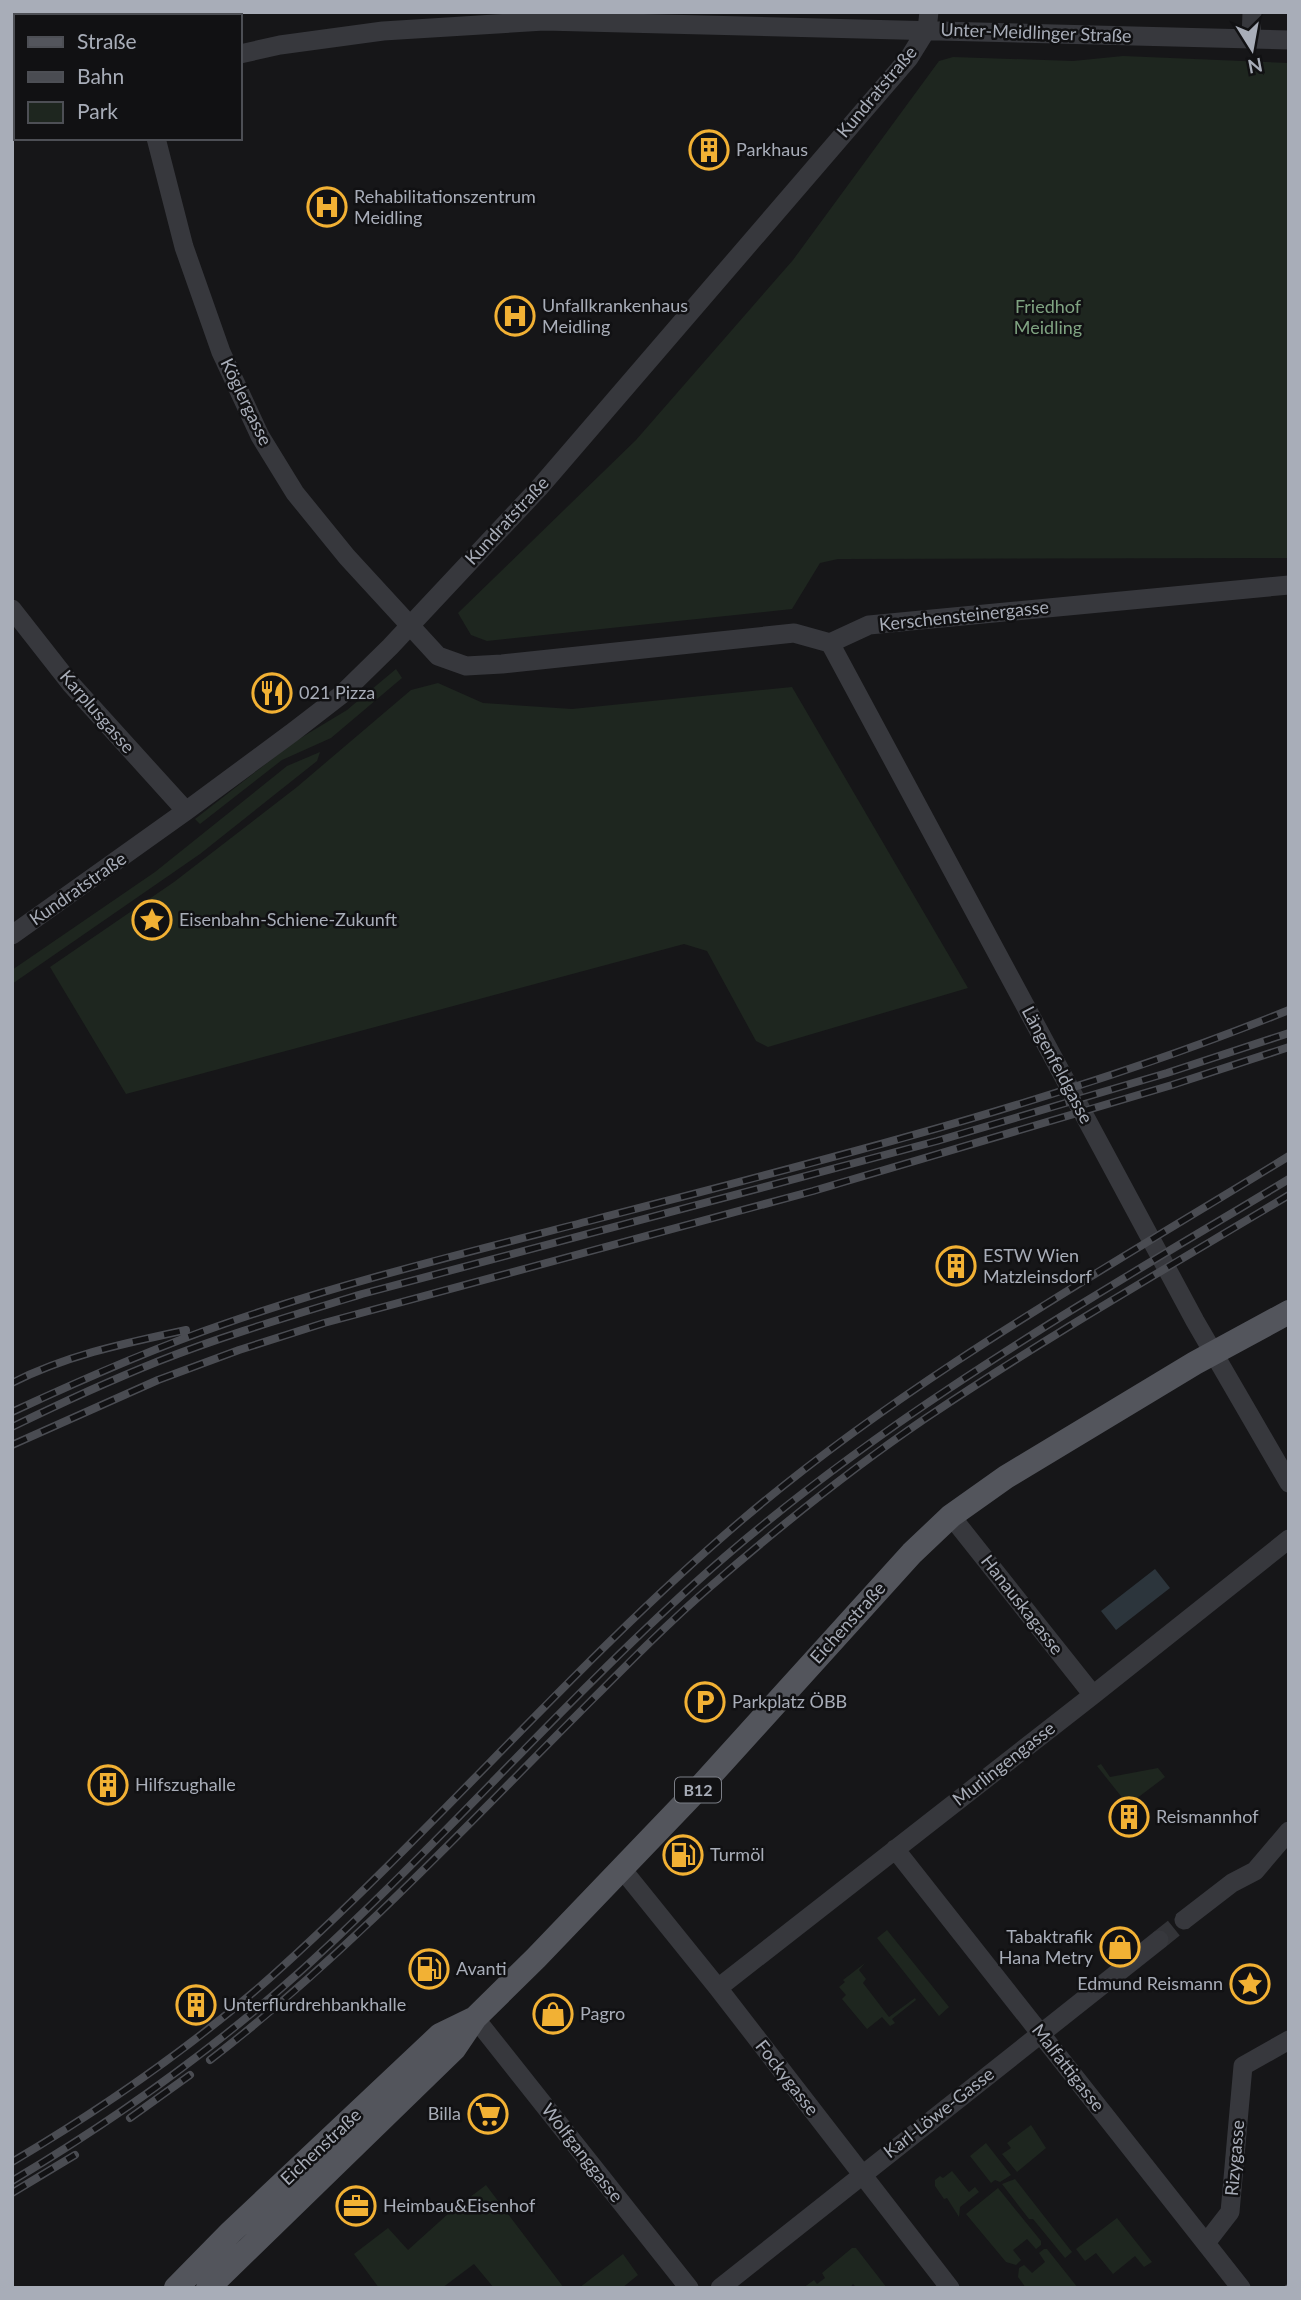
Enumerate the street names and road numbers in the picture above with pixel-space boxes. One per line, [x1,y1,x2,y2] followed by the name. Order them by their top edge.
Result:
[940,18,1132,46] street label: Unter-Meidlinger Straße
[832,41,921,142] street label: Kundratstraße
[216,354,277,449] street label: Köglergasse
[460,472,553,569] street label: Kundratstraße
[878,595,1050,635] street label: Kerschensteinergasse
[56,665,140,757] street label: Karplusgasse
[25,847,130,930] street label: Kundratstraße
[1018,1002,1098,1127] street label: Längenfeldgasse
[977,1550,1069,1659] street label: Hanauskagasse
[805,1577,890,1668] street label: Eichenstraße
[948,1716,1059,1810] street label: Murlingengasse
[675,1778,721,1802] road number: B12
[1028,2019,1110,2115] street label: Malfattigasse
[751,2035,824,2120] street label: Fockygasse
[879,2062,998,2162] street label: Karl-Löwe-Gasse
[537,2099,628,2206] street label: Wolfganggasse
[275,2103,365,2189] street label: Eichenstraße
[1220,2119,1248,2197] street label: Rizygasse

